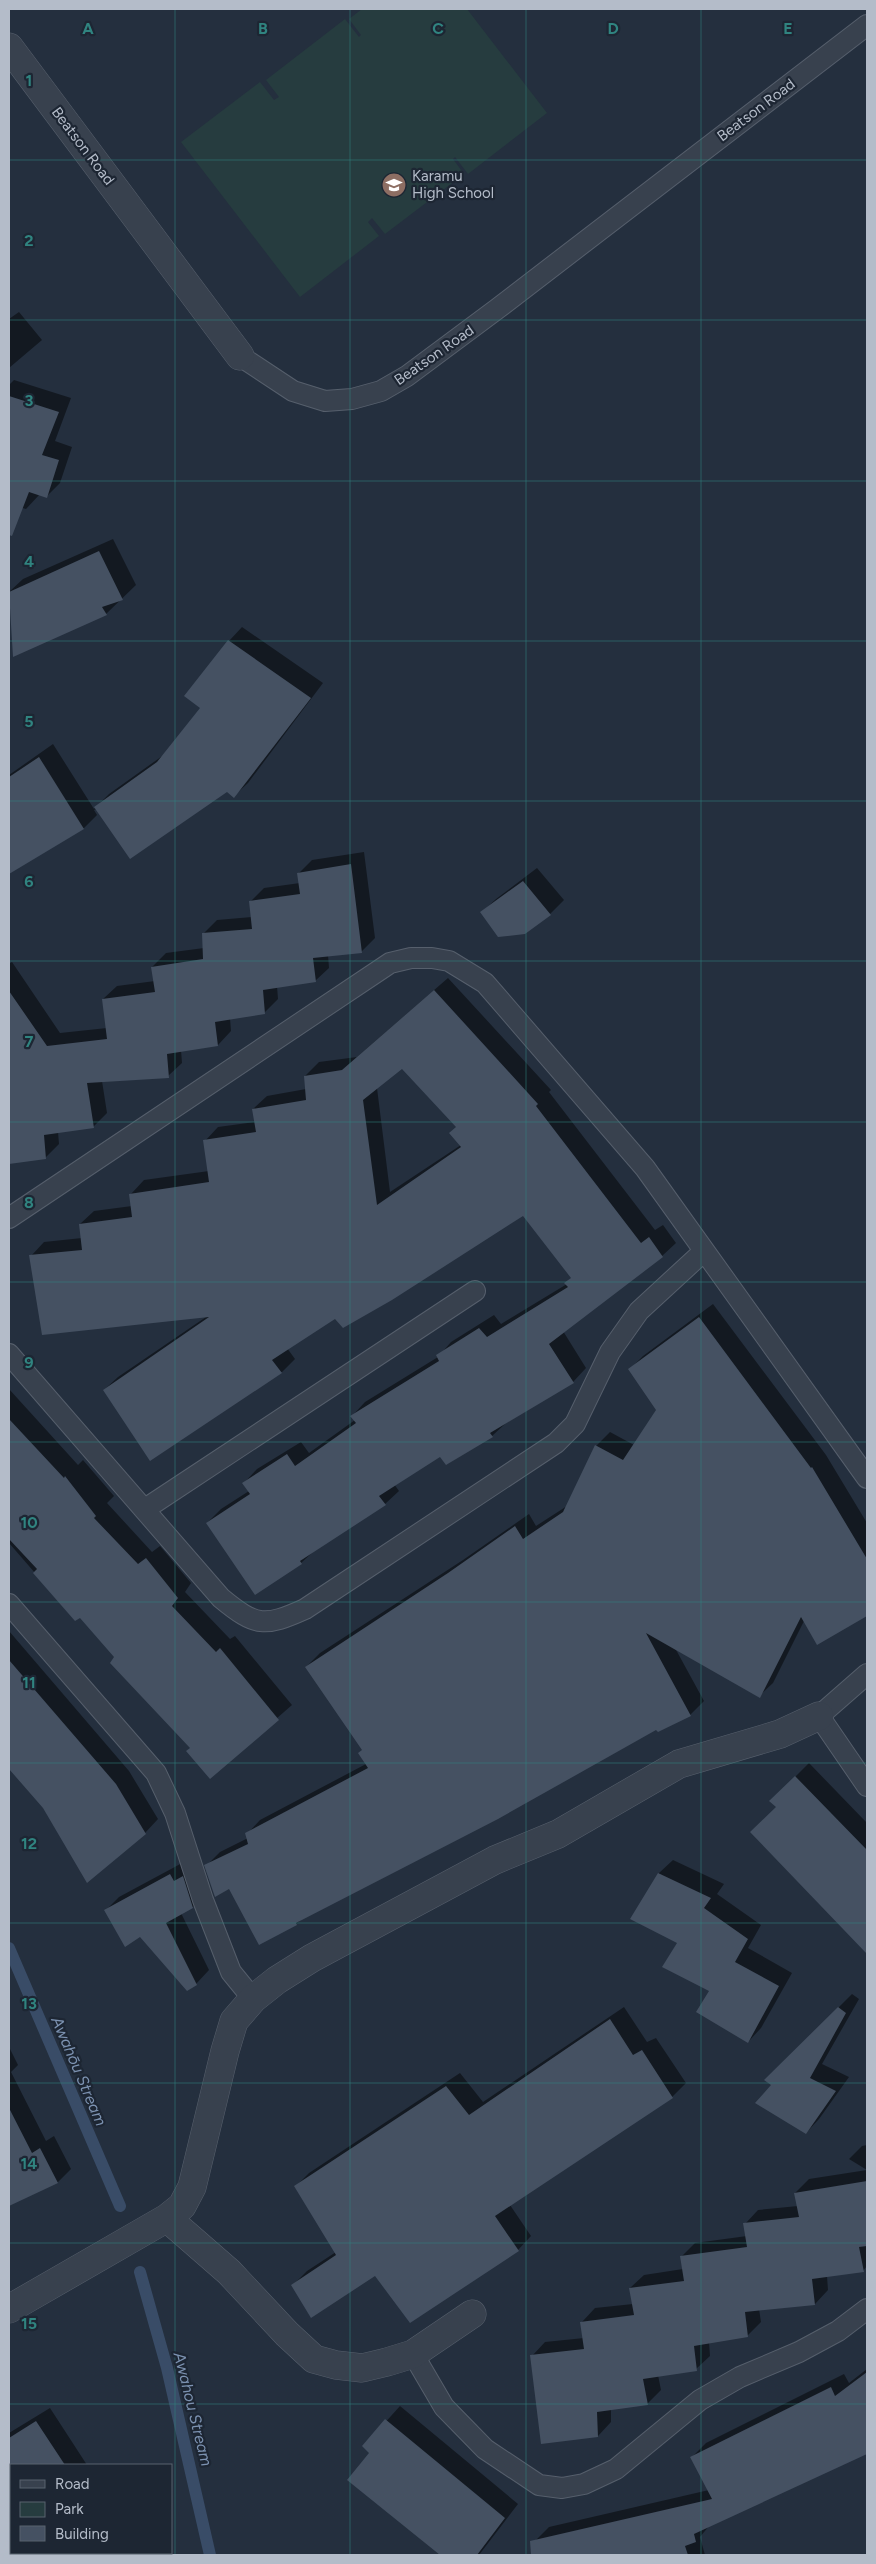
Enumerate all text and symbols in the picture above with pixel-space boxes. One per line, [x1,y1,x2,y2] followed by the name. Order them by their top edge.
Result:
[82,19,94,38] text: A
[258,19,268,38] text: B
[432,19,444,38] text: C
[607,19,619,38] text: D
[783,19,793,38] text: E
[26,71,32,90] text: 1
[713,75,799,145] street label: Beatson Road
[48,103,118,189] street label: Beatson Road
[412,167,494,202] place label: Karamu High School
[381,172,407,198] school or university icon: Karamu High School
[24,231,34,250] text: 2
[391,321,477,389] street label: Beatson Road
[25,391,34,410] text: 3
[24,552,34,571] text: 4
[24,712,34,731] text: 5
[24,872,34,891] text: 6
[25,1032,34,1051] text: 7
[24,1193,34,1212] text: 8
[24,1353,34,1372] text: 9
[20,1513,38,1532] text: 10
[22,1673,36,1692] text: 11
[21,1834,37,1853] text: 12
[21,1994,37,2013] text: 13
[47,2013,111,2129] water label: Awahōu Stream
[21,2154,37,2173] text: 14
[21,2314,37,2333] text: 15
[169,2349,216,2468] water label: Awahou Stream
[10,2464,172,2554] legend
[55,2475,90,2493] text: Road
[55,2500,84,2518] text: Park
[55,2525,109,2543] text: Building

